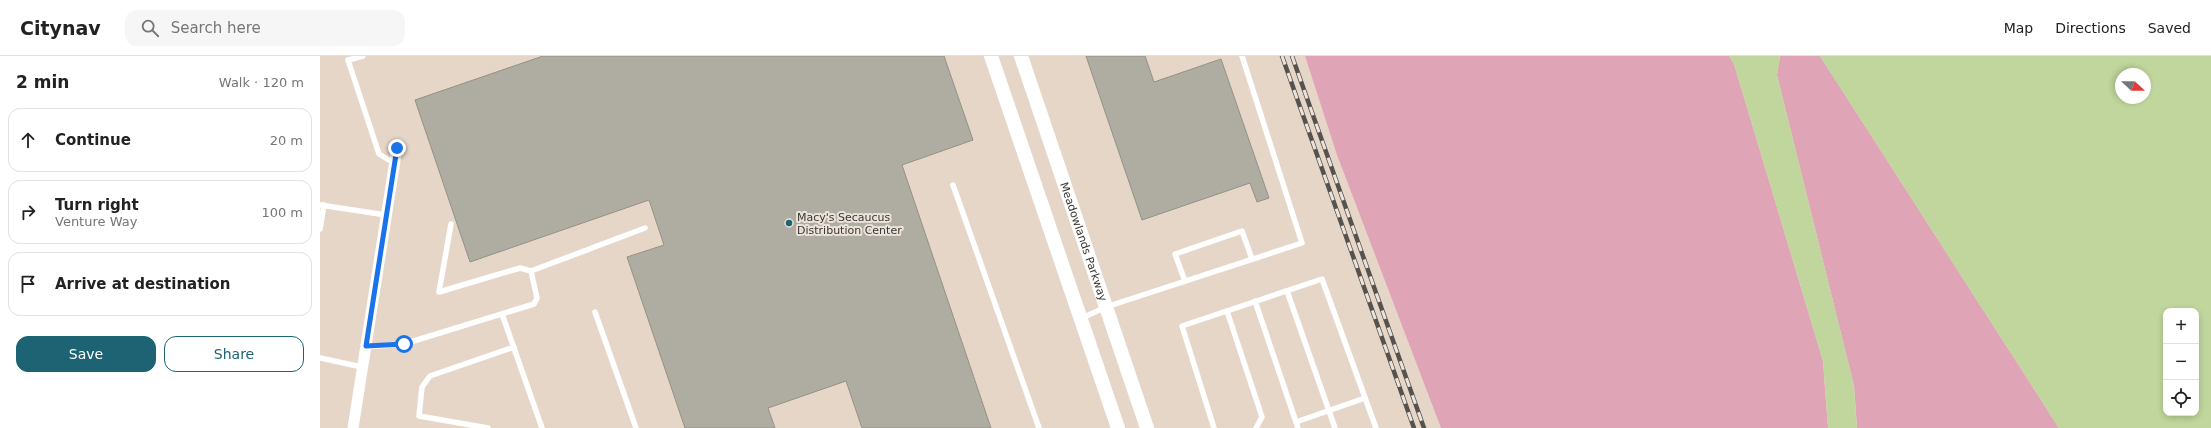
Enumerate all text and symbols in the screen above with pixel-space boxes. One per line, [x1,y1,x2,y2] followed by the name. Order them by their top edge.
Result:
[125,10,405,46] search box
[20,17,101,39] text: Citynav
[139,17,161,39] icon: search
[171,19,261,37] text: Search here
[2004,20,2033,36] text: Map
[2055,20,2126,36] text: Directions
[2148,20,2191,36] text: Saved
[2115,68,2151,104] north arrow
[16,72,69,92] text: 2 min
[219,75,304,90] text: Walk · 120 m
[17,129,39,151] icon: ahead
[55,131,131,149] text: Continue
[270,133,303,148] text: 20 m
[388,139,406,157] route end
[1058,180,1110,303] street label: Meadowlands Parkway
[55,196,139,214] text: Turn right
[17,201,39,223] icon: right
[261,205,303,220] text: 100 m
[797,211,902,237] place label: Macy's Secaucus Distribution Center
[55,214,137,229] text: Venture Way
[784,218,794,228] marker: Macy's Secaucus Distribution Center
[17,273,39,295] icon: arrive
[55,275,230,293] text: Arrive at destination
[2163,308,2199,416] map controls
[2163,308,2199,344] button: +
[395,335,413,353] route start
[16,336,156,372] button: Save
[164,336,304,372] button: Share
[2163,344,2199,380] button: −
[2163,380,2199,416] button: locate

